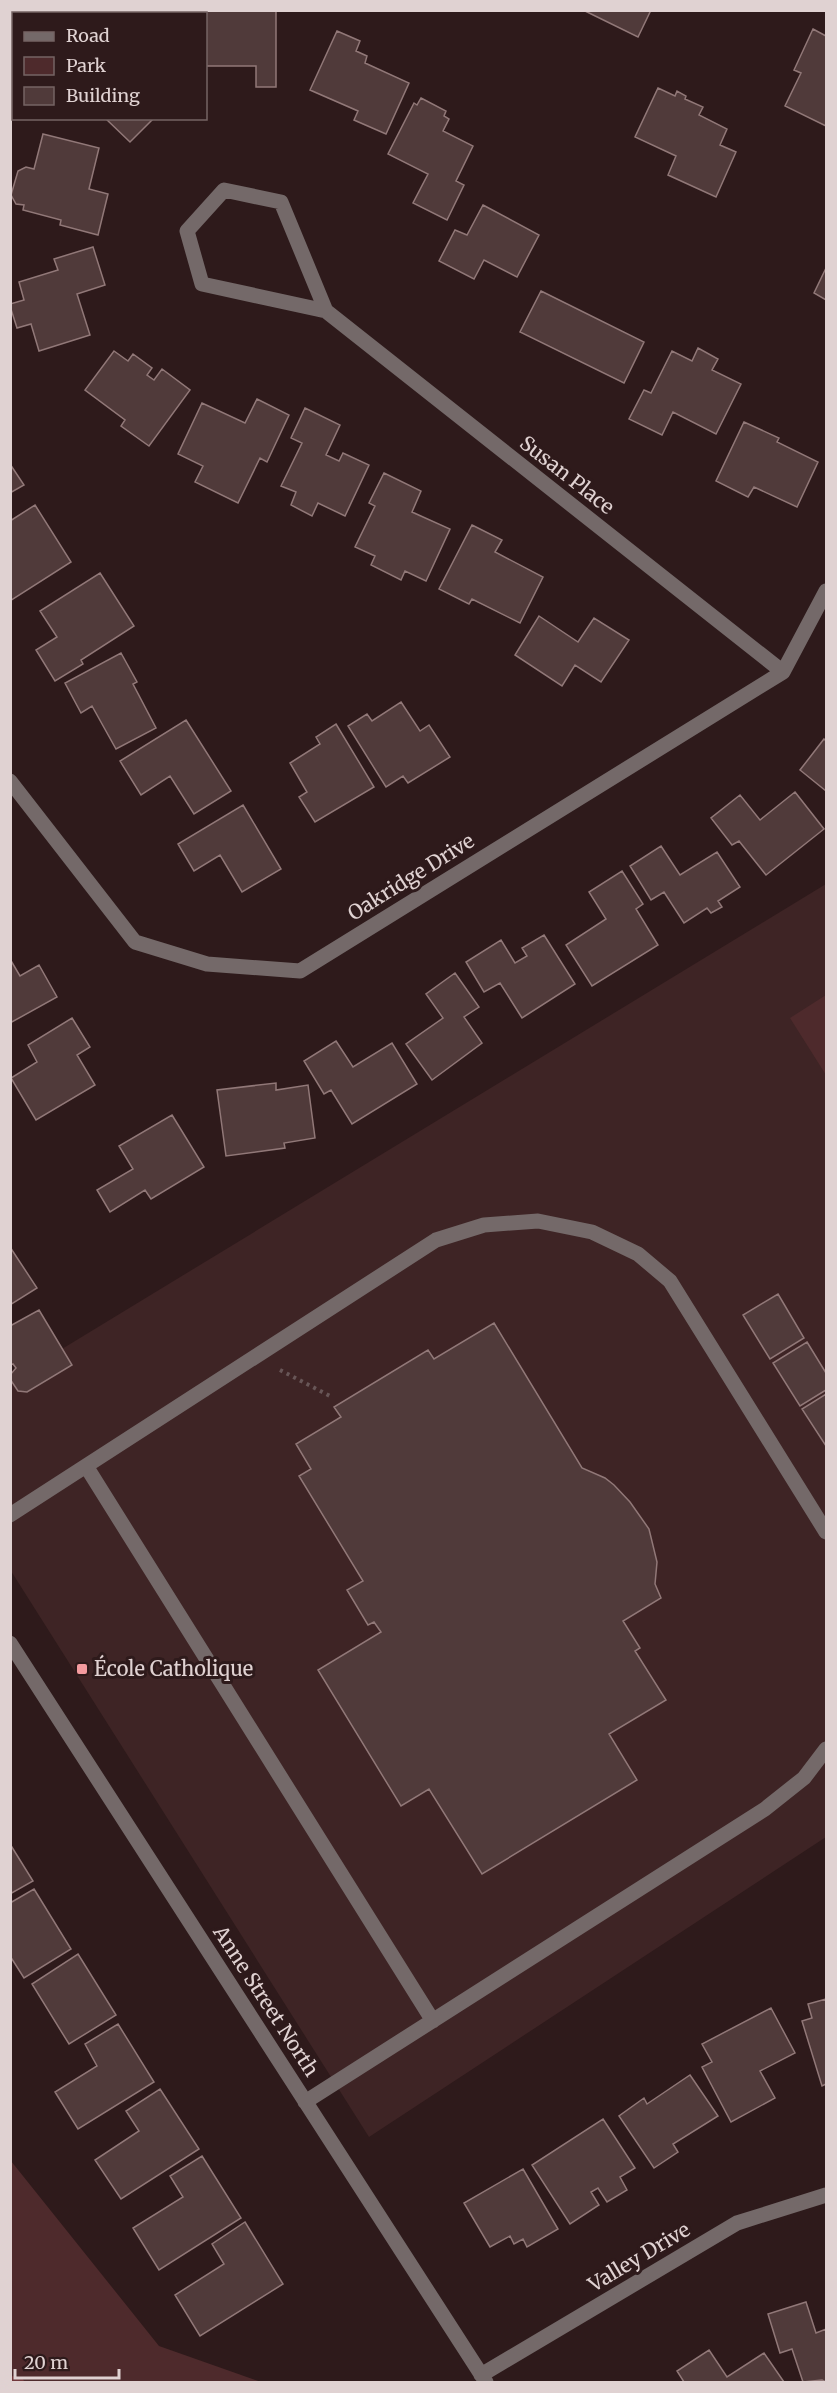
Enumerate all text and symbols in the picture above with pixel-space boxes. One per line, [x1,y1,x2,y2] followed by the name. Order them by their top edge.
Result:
[12,12,207,120] legend
[66,24,110,47] text: Road
[66,54,107,77] text: Park
[66,84,140,107] text: Building
[515,430,620,519] street label: Susan Place
[343,828,479,925] street label: Oakridge Drive
[94,1654,253,1681] place label: École Catholique
[75,1662,89,1676] marker: École Catholique
[208,1920,324,2081] street label: Anne Street North
[582,2216,694,2297] street label: Valley Drive
[15,2342,118,2380] scale bar
[24,2351,68,2374] text: 20 m

